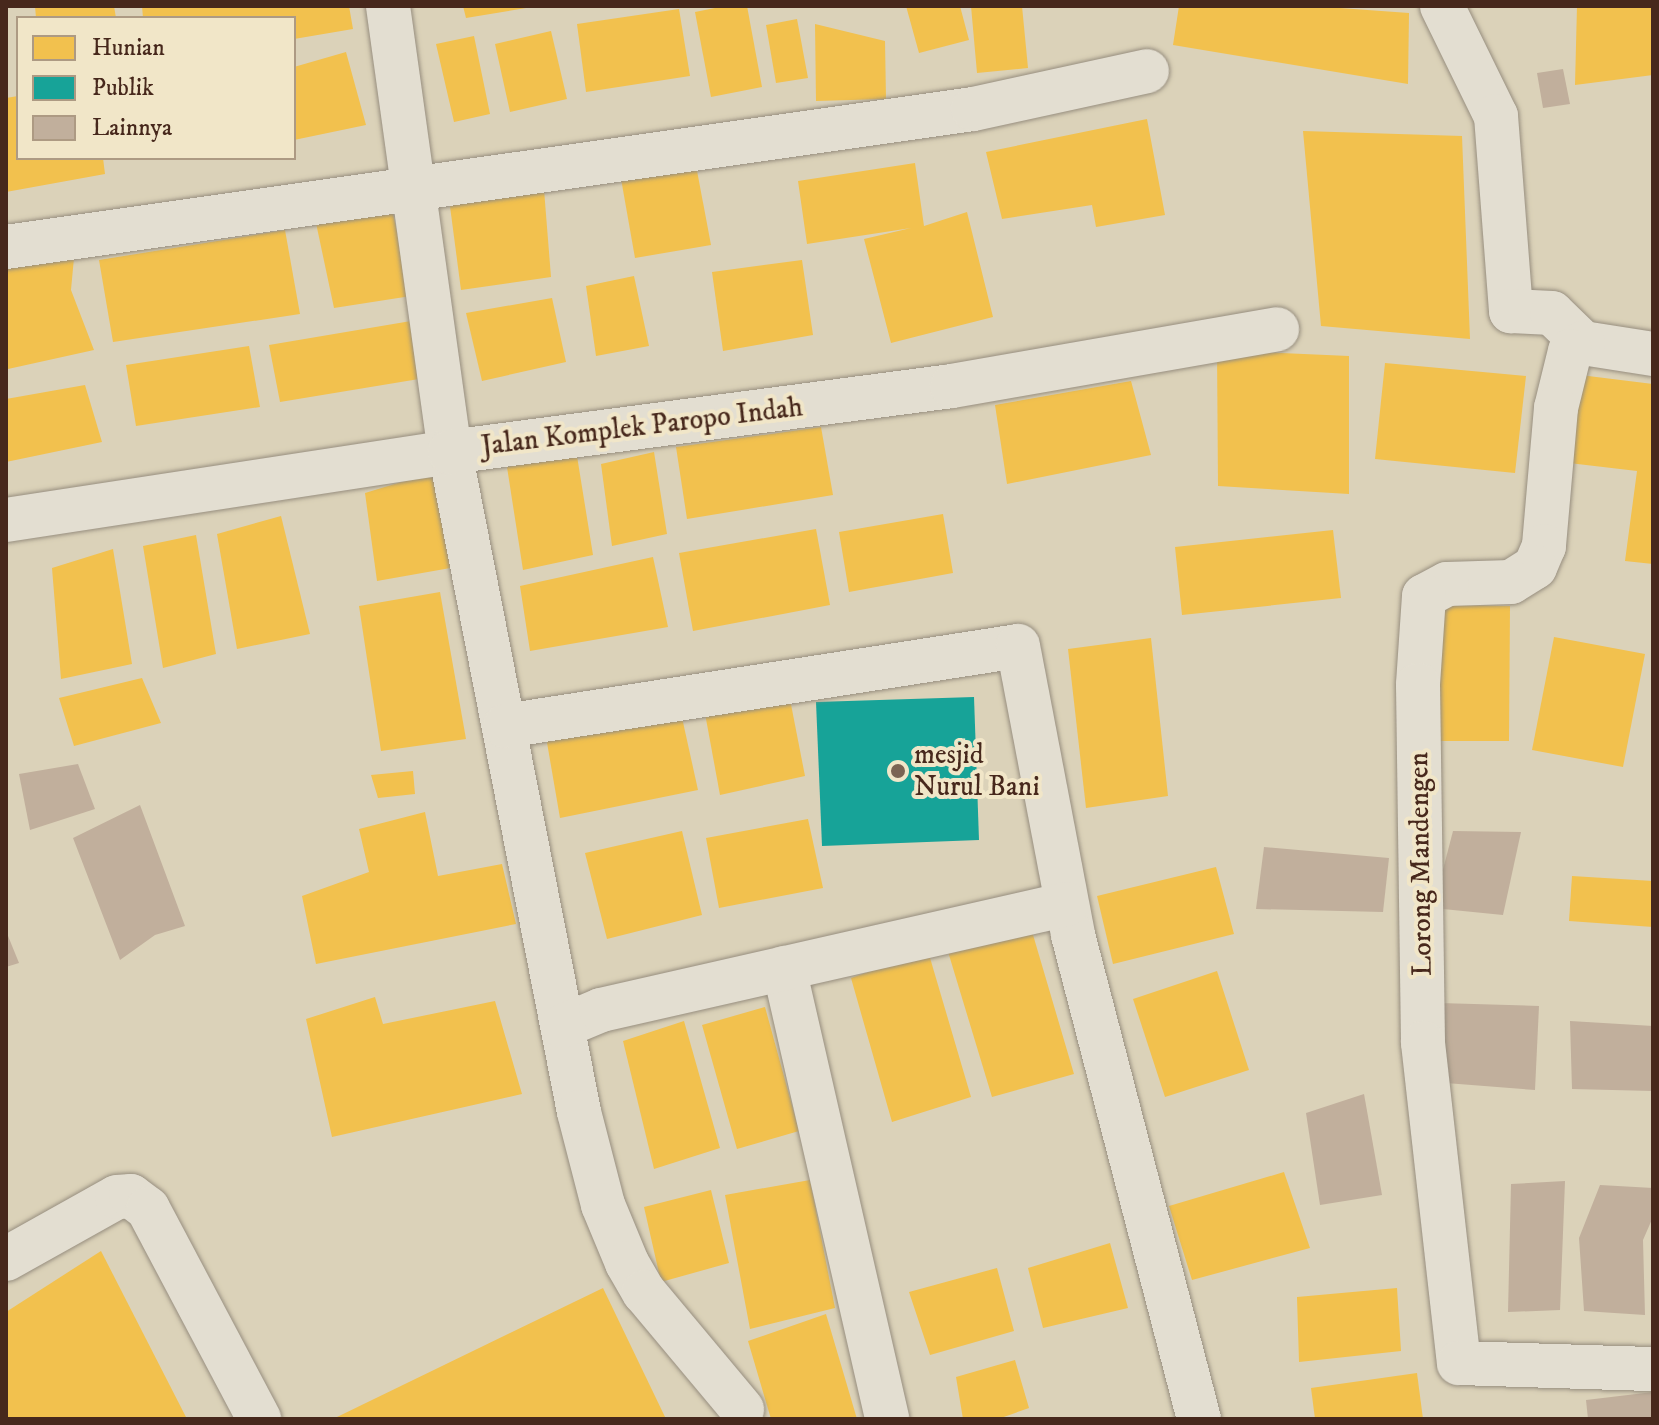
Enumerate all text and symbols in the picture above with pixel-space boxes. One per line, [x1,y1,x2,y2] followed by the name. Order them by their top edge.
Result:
[16,16,296,160] legend
[92,33,165,63] text: Hunian
[92,73,154,103] text: Publik
[92,113,172,143] text: Lainnya
[479,391,805,463] street label: Jalan Komplek Paropo Indah
[914,738,1040,804] place label: mesjid Nurul Bani
[1402,752,1440,976] street label: Lorong Mandengen
[889,762,907,780] marker: mesjid Nurul Bani

